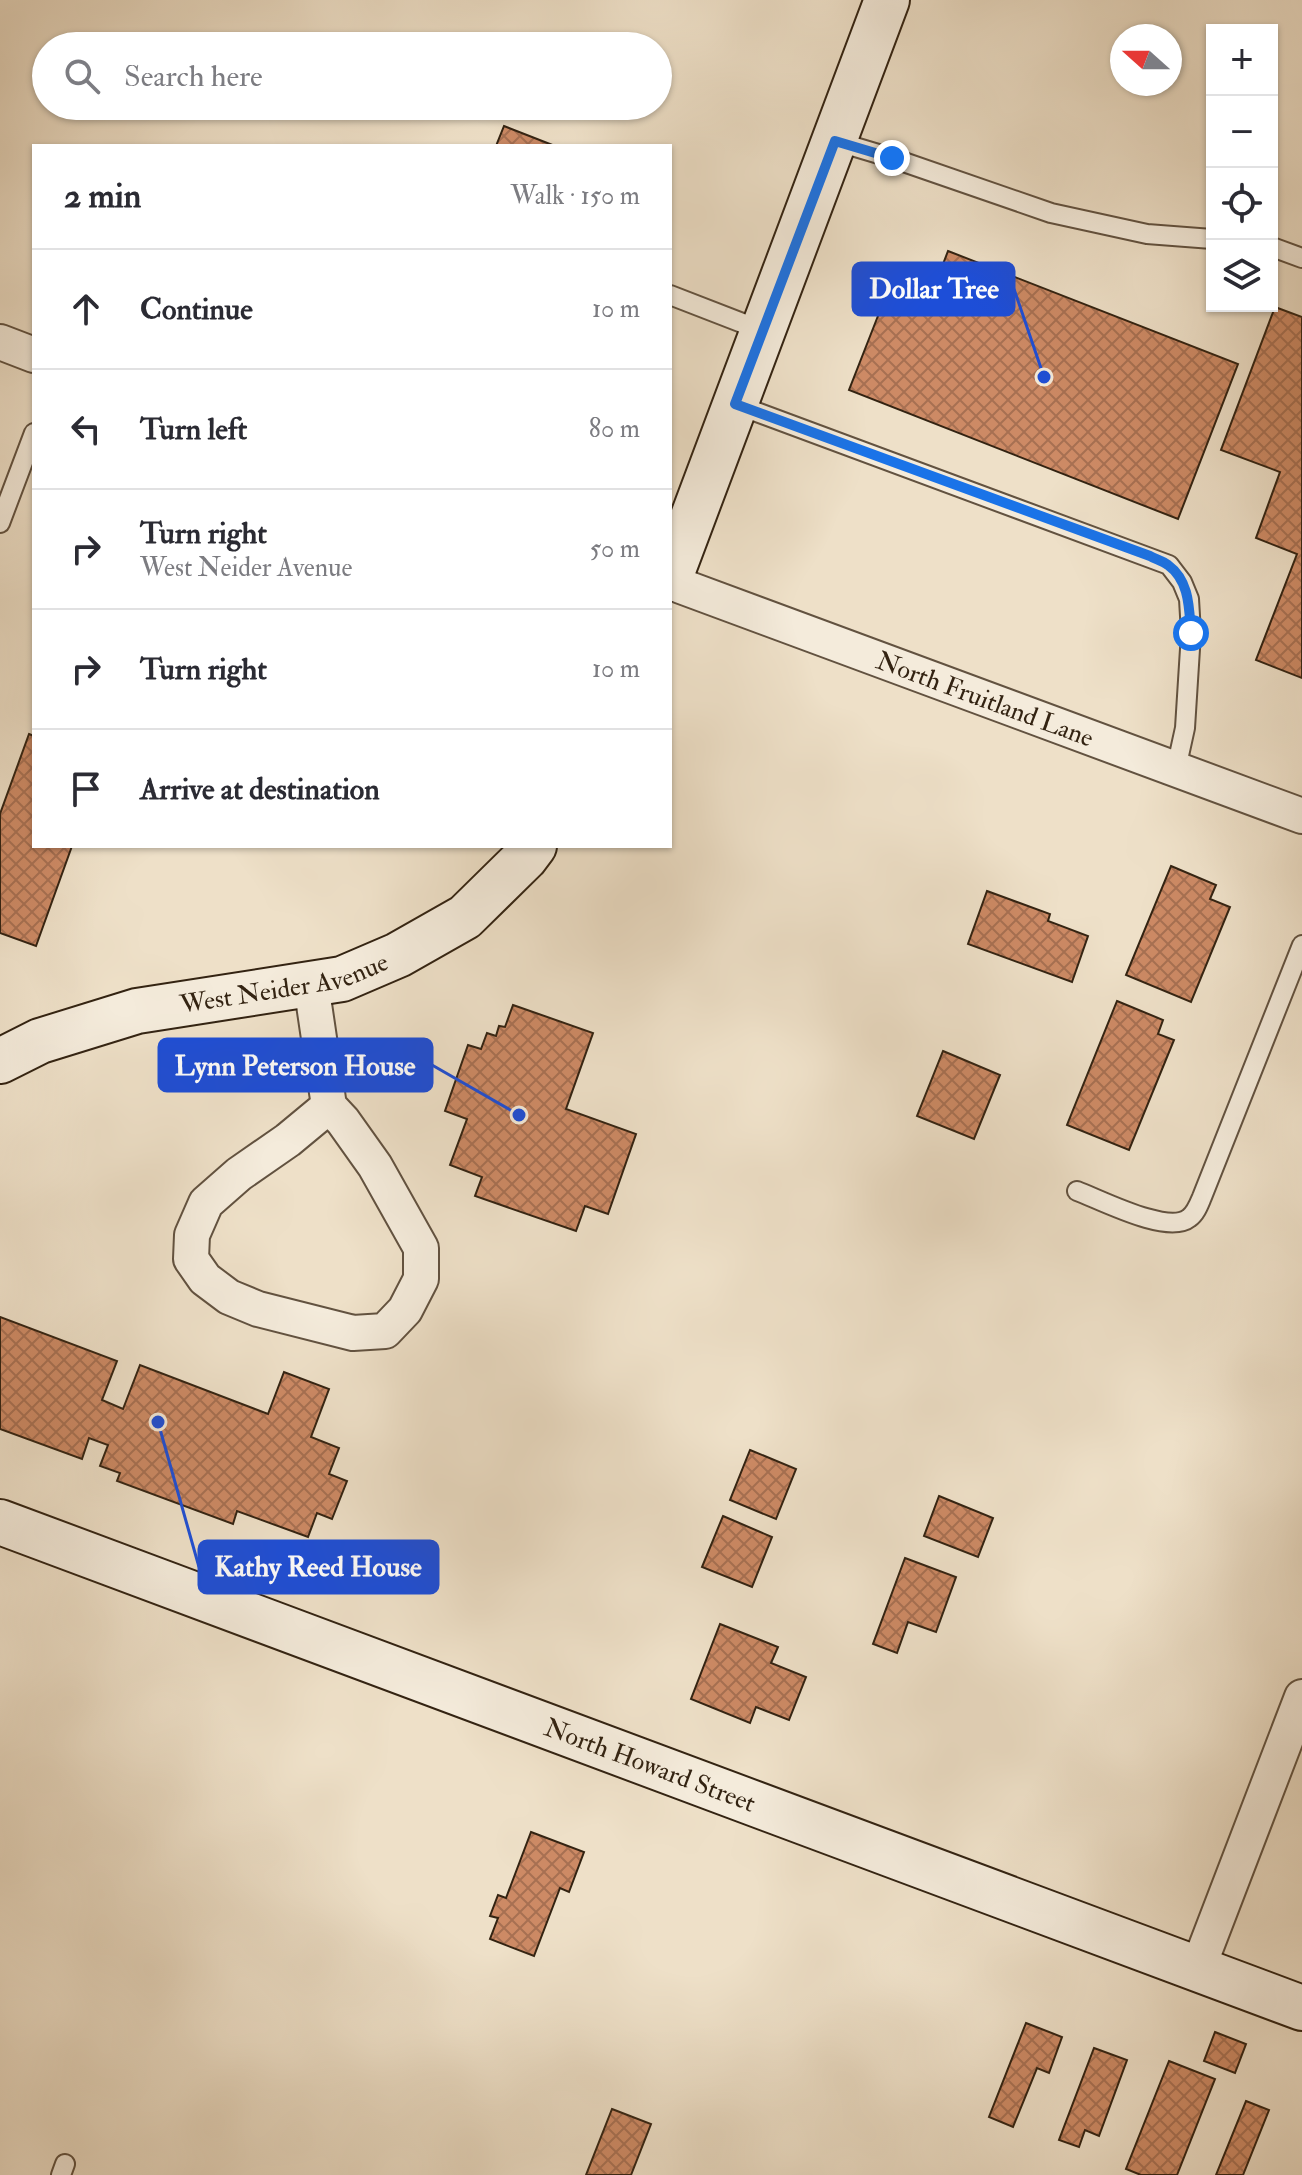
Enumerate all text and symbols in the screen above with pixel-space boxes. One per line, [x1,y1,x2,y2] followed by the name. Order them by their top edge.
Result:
[1110,24,1182,96] north arrow
[1206,24,1278,312] map controls
[1206,24,1278,96] button: +
[32,32,672,120] search box
[60,54,104,98] icon: search
[124,58,263,95] text: Search here
[1206,96,1278,168] button: −
[874,140,910,176] route end
[1206,168,1278,240] button: locate
[64,175,141,218] text: 2 min
[511,180,640,212] text: Walk · 150 m
[1206,240,1278,312] button: layers
[853,263,1014,315] callout: Dollar Tree
[869,272,999,307] text: Dollar Tree
[64,287,108,331] icon: ahead
[140,291,253,328] text: Continue
[592,293,640,325] text: 10 m
[64,407,108,451] icon: left
[140,411,247,448] text: Turn left
[589,413,640,445] text: 80 m
[140,515,267,552] text: Turn right
[64,527,108,571] icon: right
[590,533,640,565] text: 50 m
[140,552,352,584] text: West Neider Avenue
[1173,615,1209,651] route start
[872,645,1098,754] street label: North Fruitland Lane
[64,647,108,691] icon: right
[140,651,267,688] text: Turn right
[592,653,640,685] text: 10 m
[64,767,108,811] icon: arrive
[140,771,380,808] text: Arrive at destination
[177,946,393,1021] street label: West Neider Avenue
[159,1039,432,1091] callout: Lynn Peterson House
[174,1049,416,1084] text: Lynn Peterson House
[199,1541,438,1593] callout: Kathy Reed House
[214,1550,422,1585] text: Kathy Reed House
[540,1712,760,1820] street label: North Howard Street

